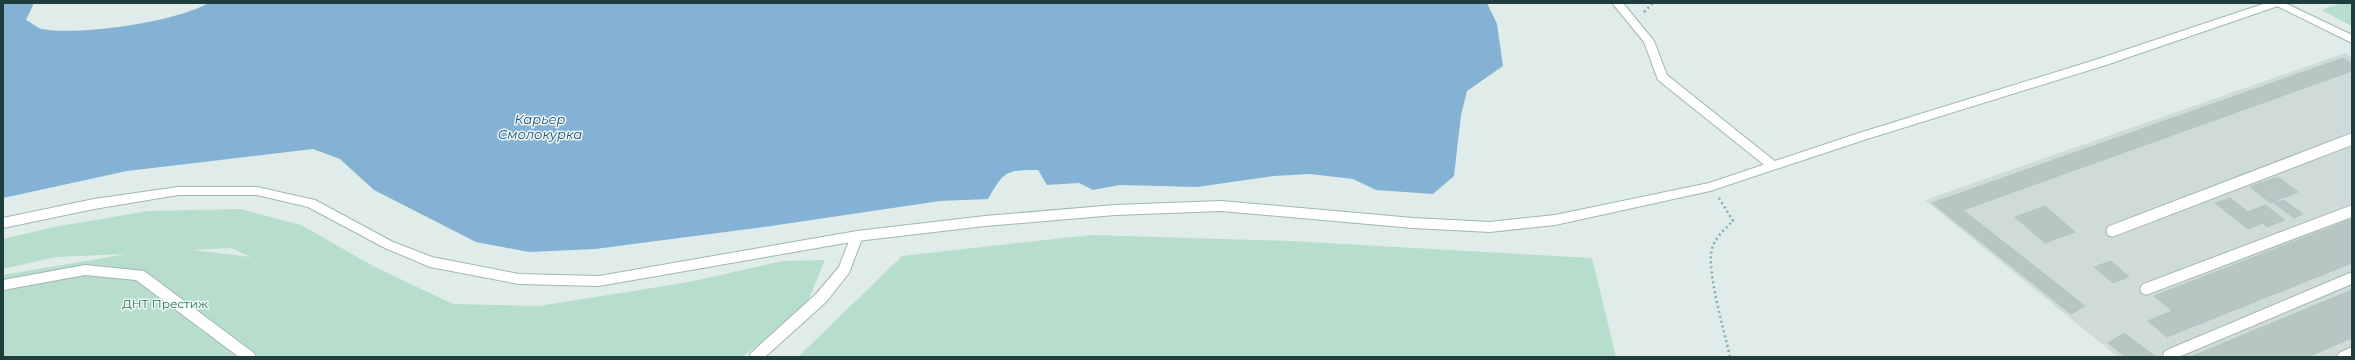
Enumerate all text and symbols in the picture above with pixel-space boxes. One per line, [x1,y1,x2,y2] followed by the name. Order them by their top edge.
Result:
[498,111,582,142] water label: Карьер Смолокурка
[122,296,208,311] park label: ДНТ Престиж

